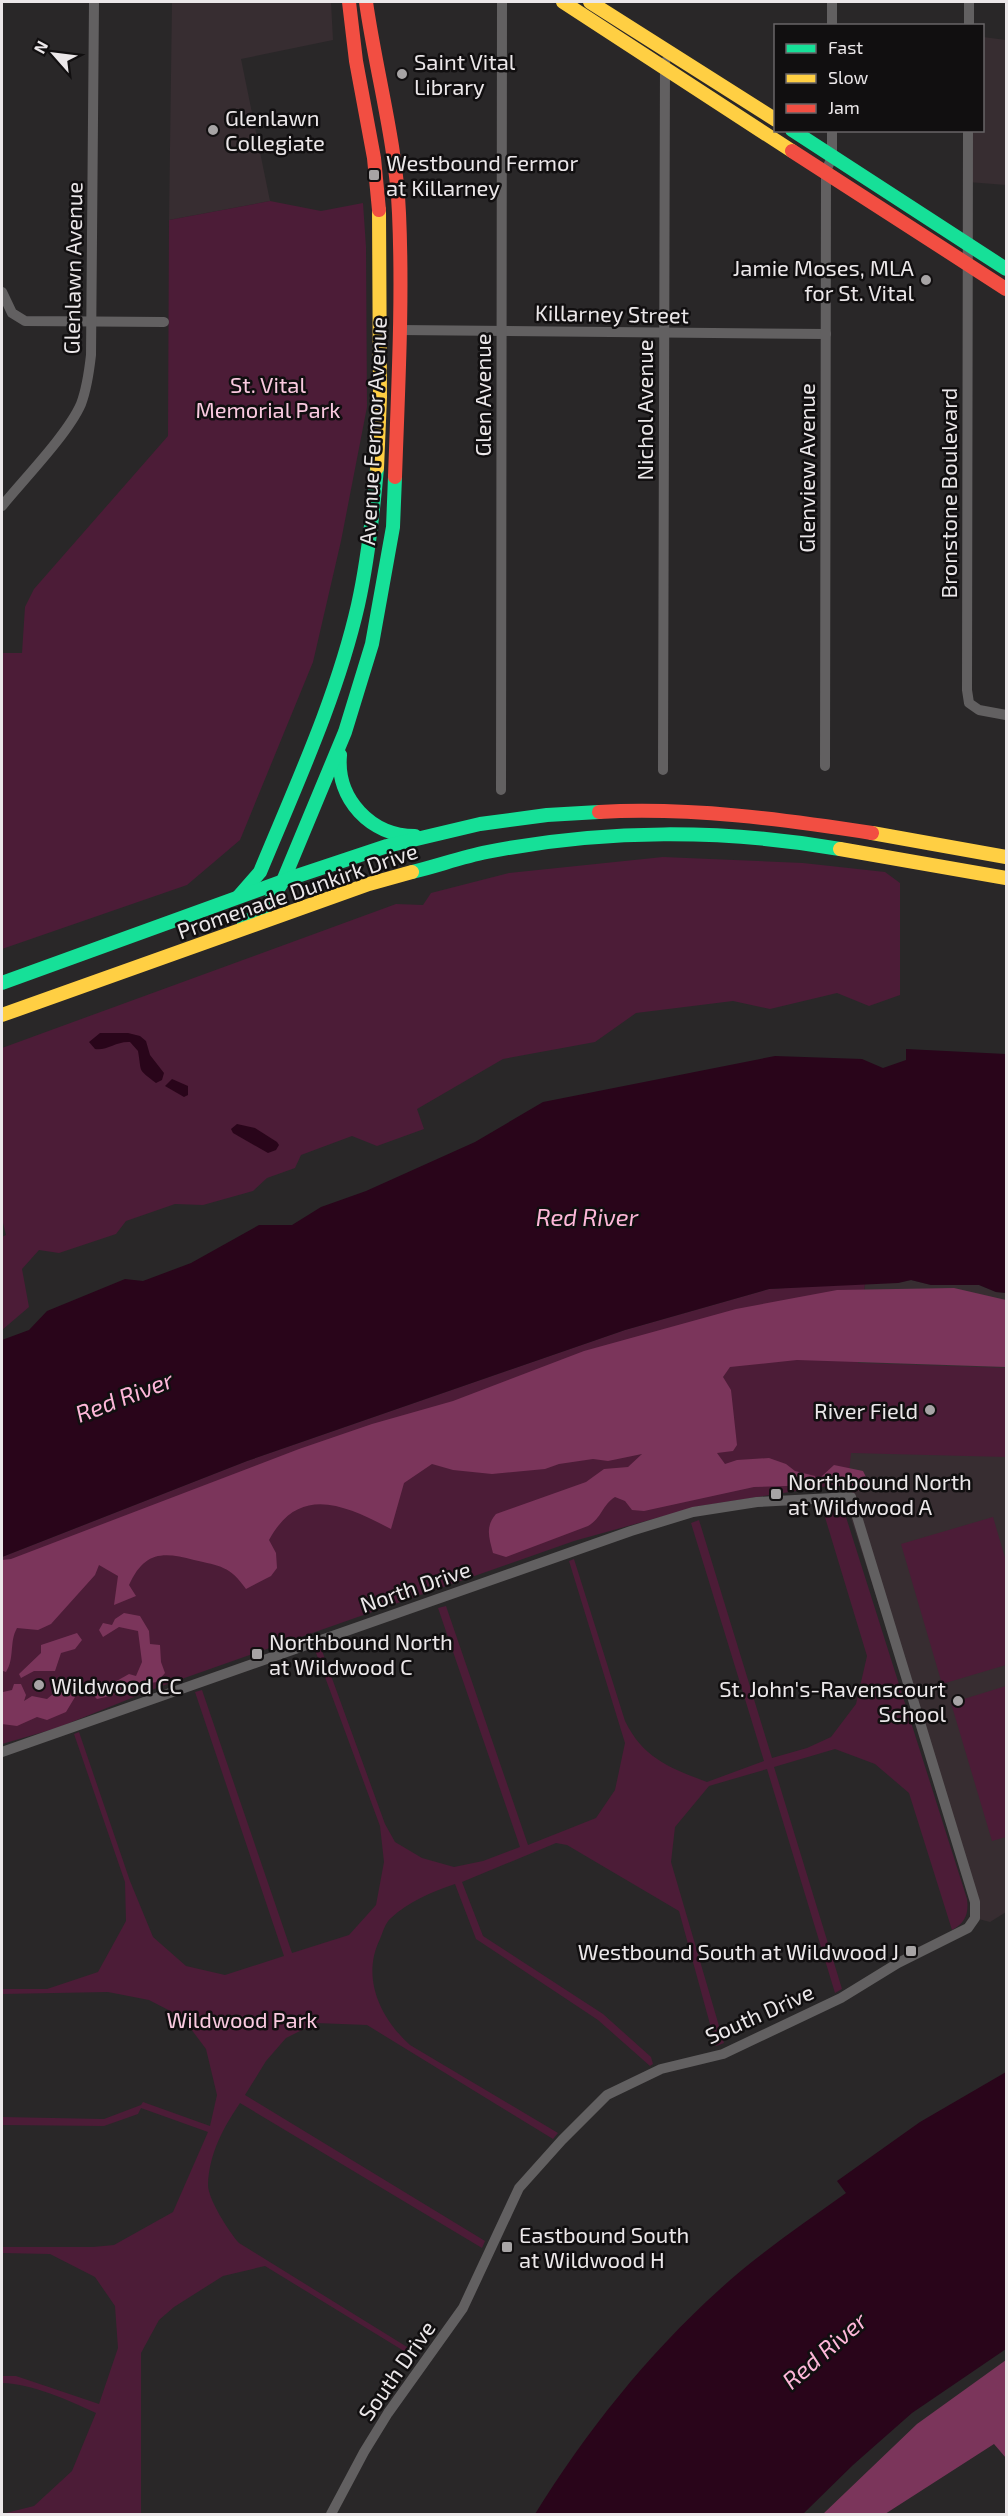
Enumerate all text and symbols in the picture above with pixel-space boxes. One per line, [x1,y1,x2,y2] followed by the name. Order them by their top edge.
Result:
[24,24,84,84] north arrow
[774,24,984,132] legend
[828,36,863,58] text: Fast
[29,37,51,56] text: N
[414,48,516,99] place label: Saint Vital Library
[828,66,869,88] text: Slow
[395,67,409,81] marker: Saint Vital Library
[828,96,860,118] text: Jam
[225,104,325,155] place label: Glenlawn Collegiate
[206,123,220,137] marker: Glenlawn Collegiate
[386,149,579,200] place label: Westbound Fermor at Killarney
[367,168,381,182] marker: Westbound Fermor at Killarney
[57,181,87,355] street label: Glenlawn Avenue
[733,254,914,305] place label: Jamie Moses, MLA for St. Vital
[919,273,933,287] marker: Jamie Moses, MLA for St. Vital
[535,299,689,327] street label: Killarney Street
[353,316,391,546] street label: Avenue Fermor Avenue
[469,333,495,457] street label: Glen Avenue
[631,339,657,481] street label: Nichol Avenue
[195,371,341,422] park label: St. Vital Memorial Park
[793,383,819,553] street label: Glenview Avenue
[935,388,961,598] street label: Bronstone Boulevard
[173,837,421,943] street label: Promenade Dunkirk Drive
[536,1202,639,1231] water label: Red River
[71,1364,177,1428] water label: Red River
[814,1397,918,1423] place label: River Field
[923,1403,937,1417] marker: River Field
[788,1468,972,1519] place label: Northbound North at Wildwood A
[769,1487,783,1501] marker: Northbound North at Wildwood A
[356,1555,474,1617] street label: North Drive
[269,1628,453,1679] place label: Northbound North at Wildwood C
[250,1647,264,1661] marker: Northbound North at Wildwood C
[51,1672,182,1698] place label: Wildwood CC
[719,1675,946,1726] place label: St. John's-Ravenscourt School
[32,1678,46,1692] marker: Wildwood CC
[951,1694,965,1708] marker: St. John's-Ravenscourt School
[578,1938,899,1964] place label: Westbound South at Wildwood J
[904,1944,918,1958] marker: Westbound South at Wildwood J
[701,1978,817,2048] street label: South Drive
[166,2006,318,2032] park label: Wildwood Park
[519,2221,689,2272] place label: Eastbound South at Wildwood H
[500,2240,514,2254] marker: Eastbound South at Wildwood H
[776,2305,873,2395] water label: Red River
[352,2315,440,2425] street label: South Drive

